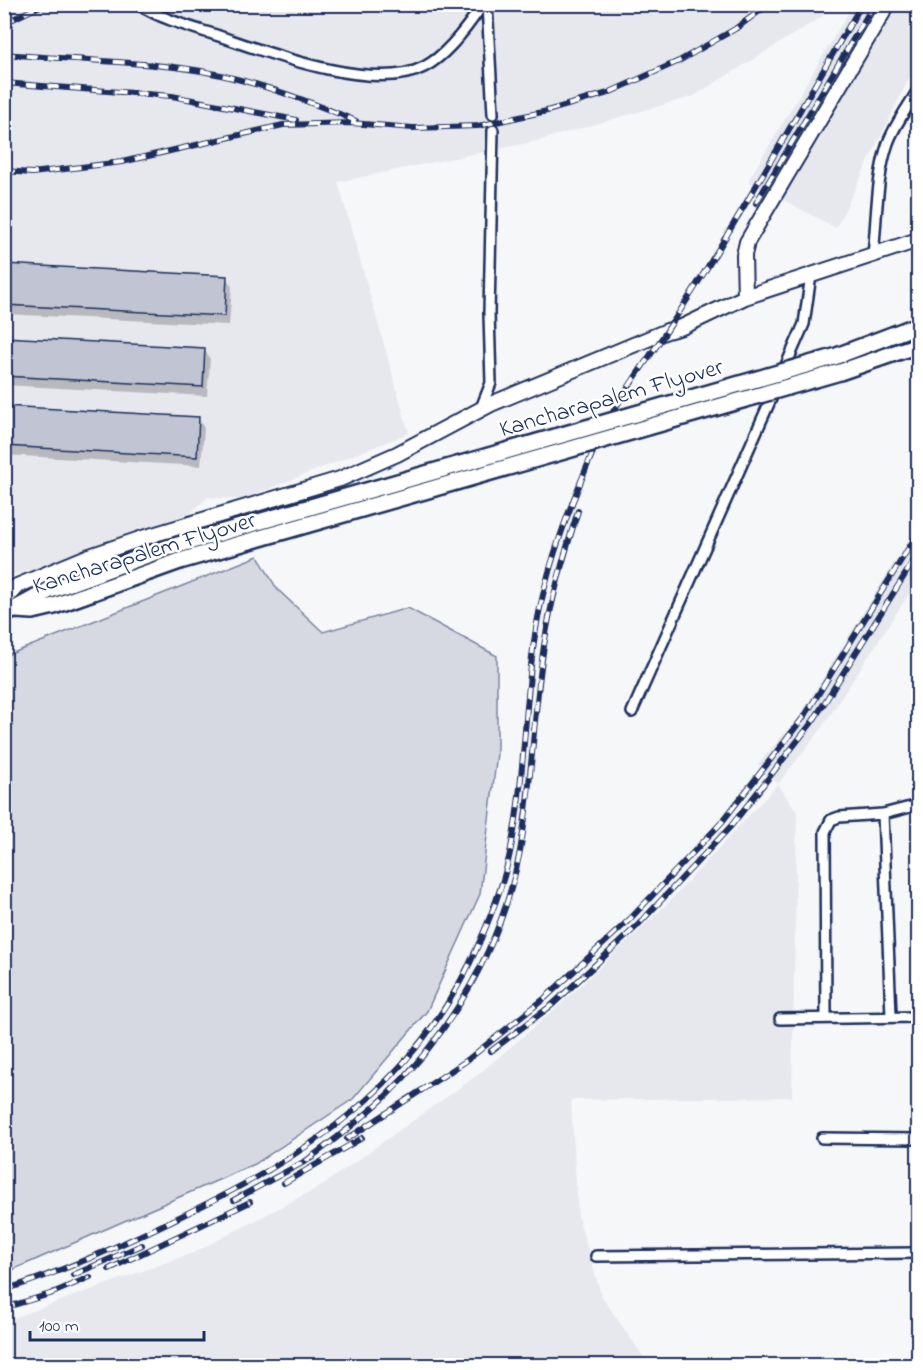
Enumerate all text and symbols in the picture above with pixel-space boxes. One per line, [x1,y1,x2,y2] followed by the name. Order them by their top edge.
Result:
[496,351,729,449] street label: Kancharapalem Flyover
[29,504,261,606] street label: Kancharapalem Flyover
[30,1304,204,1342] scale bar
[39,1314,79,1340] text: 100 m

